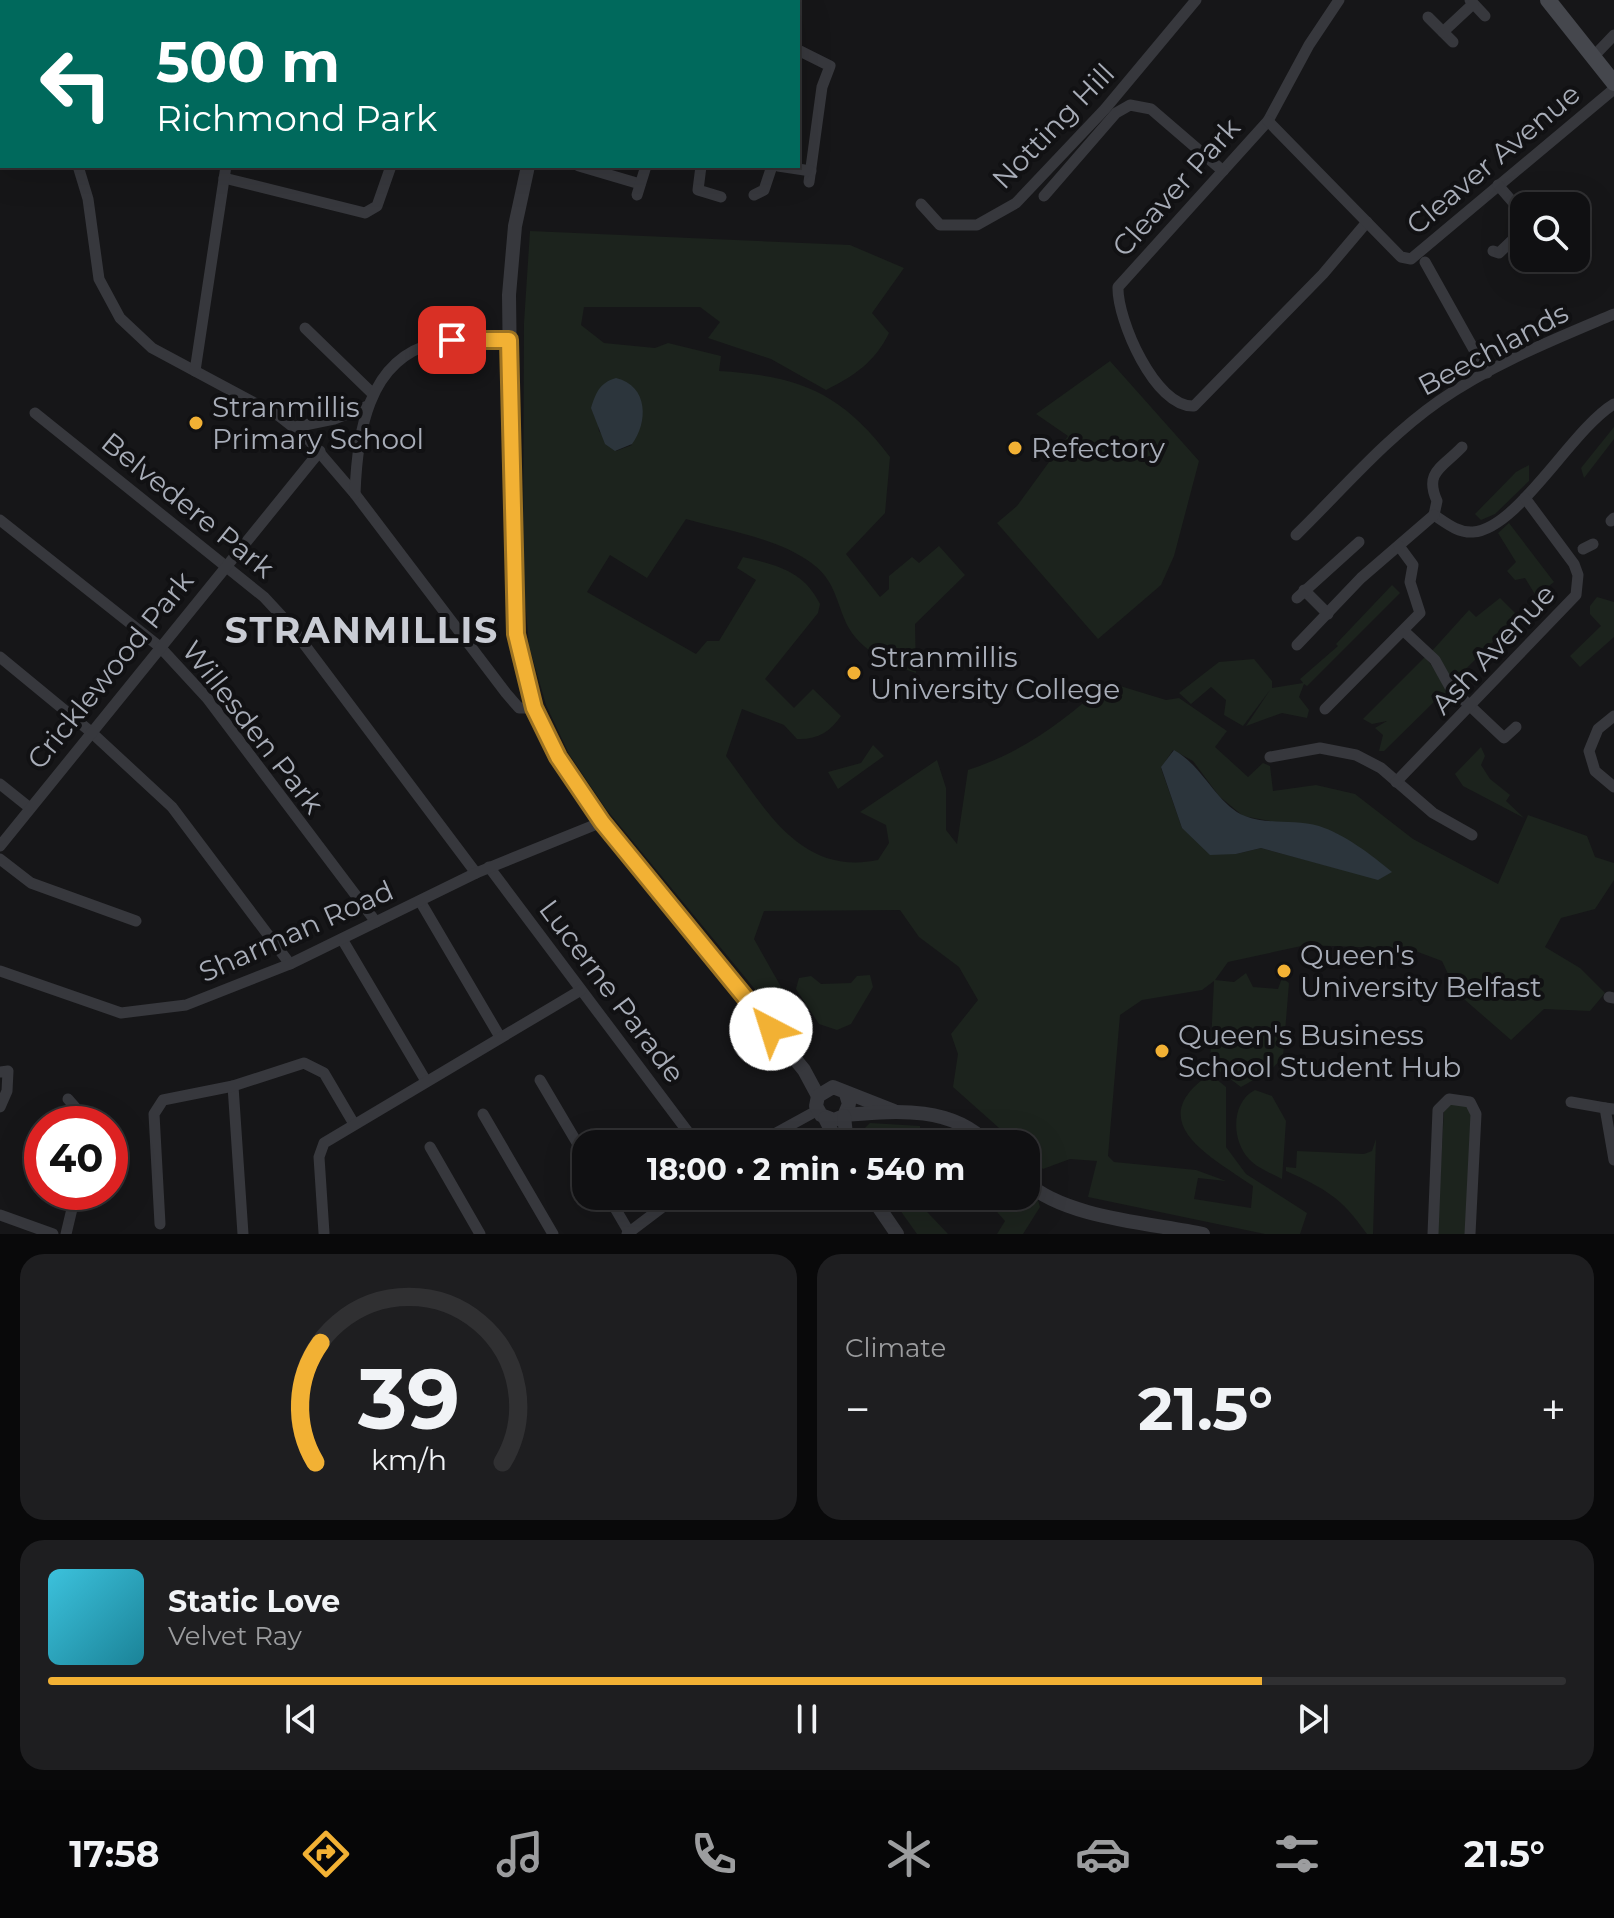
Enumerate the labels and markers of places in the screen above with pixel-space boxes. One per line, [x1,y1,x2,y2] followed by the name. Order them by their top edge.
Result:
[418,306,486,374] pin
[212,390,424,456] place label: Stranmillis Primary School
[187,414,205,432] marker: Stranmillis Primary School
[1031,431,1166,465] place label: Refectory
[1006,439,1024,457] marker: Refectory
[870,640,1120,706] place label: Stranmillis University College
[845,664,863,682] marker: Stranmillis University College
[1300,938,1542,1004] place label: Queen's University Belfast
[1275,962,1293,980] marker: Queen's University Belfast
[1178,1018,1461,1084] place label: Queen's Business School Student Hub
[1153,1042,1171,1060] marker: Queen's Business School Student Hub

